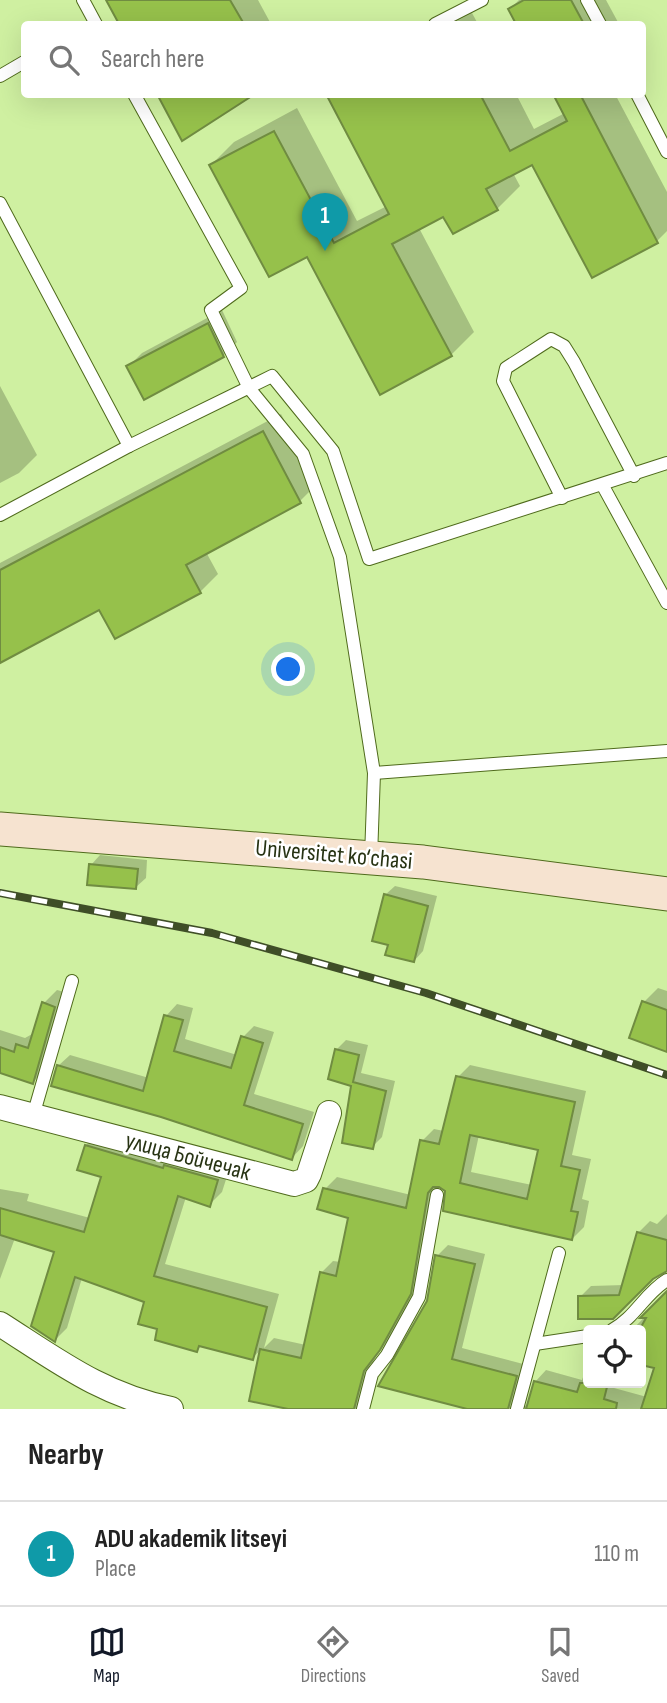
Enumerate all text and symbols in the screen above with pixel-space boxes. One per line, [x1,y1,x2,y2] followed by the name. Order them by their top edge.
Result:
[21,21,646,98] search box
[45,41,83,79] icon: search
[101,44,204,75] text: Search here
[302,193,348,251] pin: 1
[271,652,305,686] your location
[254,833,414,876] street label: Universitet kо‘chasi
[122,1126,255,1187] street label: улица Бойчечак
[583,1325,646,1388] map controls
[583,1325,646,1388] button: locate
[28,1437,104,1473] text: Nearby
[95,1524,287,1555] text: ADU akademik litseyi
[46,1540,56,1568] text: 1
[594,1540,639,1568] text: 110 m
[95,1555,136,1583] text: Place
[88,1623,126,1688] tab: Map
[301,1623,366,1688] tab: Directions
[541,1623,579,1688] tab: Saved

